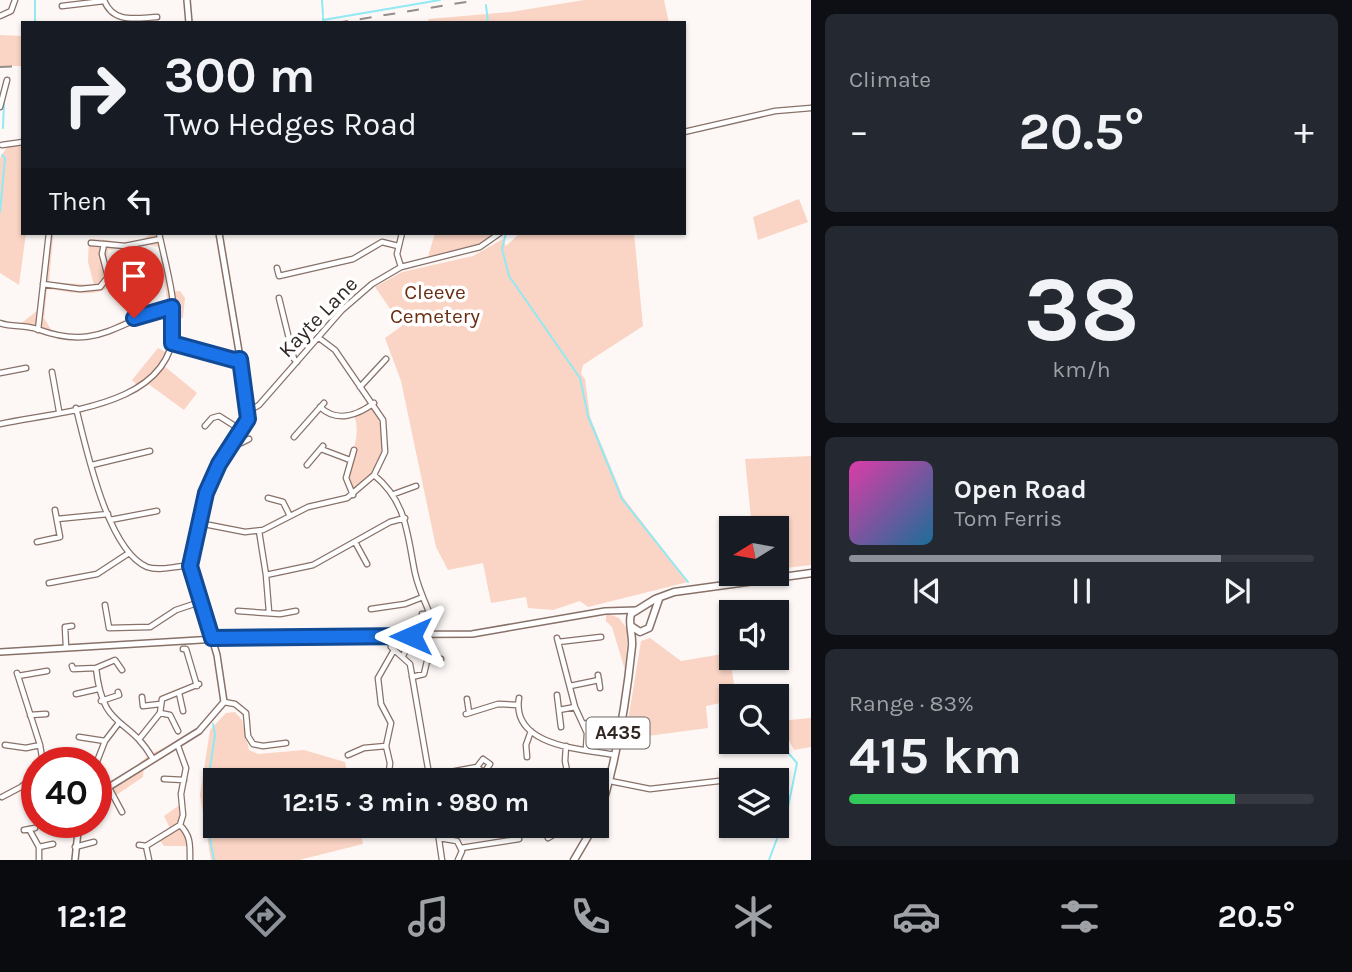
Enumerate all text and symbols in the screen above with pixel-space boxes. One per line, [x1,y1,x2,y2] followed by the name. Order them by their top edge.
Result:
[164,47,315,104] text: 300 m
[49,49,140,140] icon: right
[849,66,931,93] text: Climate
[1019,101,1145,162] text: 20.5°
[164,106,417,143] text: Two Hedges Road
[849,109,869,154] text: −
[1294,109,1314,154] text: +
[121,182,159,220] icon: left
[49,186,107,217] text: Then
[104,246,164,318] pin
[115,257,153,295] icon: arrive
[1024,257,1139,363] text: 38
[274,272,362,362] street label: Kayte Lane
[390,280,480,328] park label: Cleeve Cemetery
[1052,356,1111,383] text: km/h
[954,474,1087,505] text: Open Road
[954,505,1062,532] text: Tom Ferris
[719,516,789,586] north arrow
[719,516,789,838] map controls
[908,572,946,610] icon: previous
[1063,572,1101,610] icon: pause
[1218,572,1256,610] icon: next
[374,599,448,673] position arrow
[719,600,789,670] button: sound
[719,684,789,754] button: search
[849,690,974,717] text: Range · 83%
[586,718,650,748] road number: A435
[849,725,1022,786] text: 415 km
[21,747,112,838] speed limit sign: 40
[719,768,789,838] button: layers
[283,787,529,818] text: 12:15 · 3 min · 980 m
[241,892,290,941] icon: directions
[404,892,453,941] icon: music
[566,892,615,941] icon: phone
[729,892,778,941] icon: climate
[892,892,941,941] icon: car
[1055,892,1104,941] icon: filters
[57,898,127,935] text: 12:12
[1218,898,1295,935] text: 20.5°

